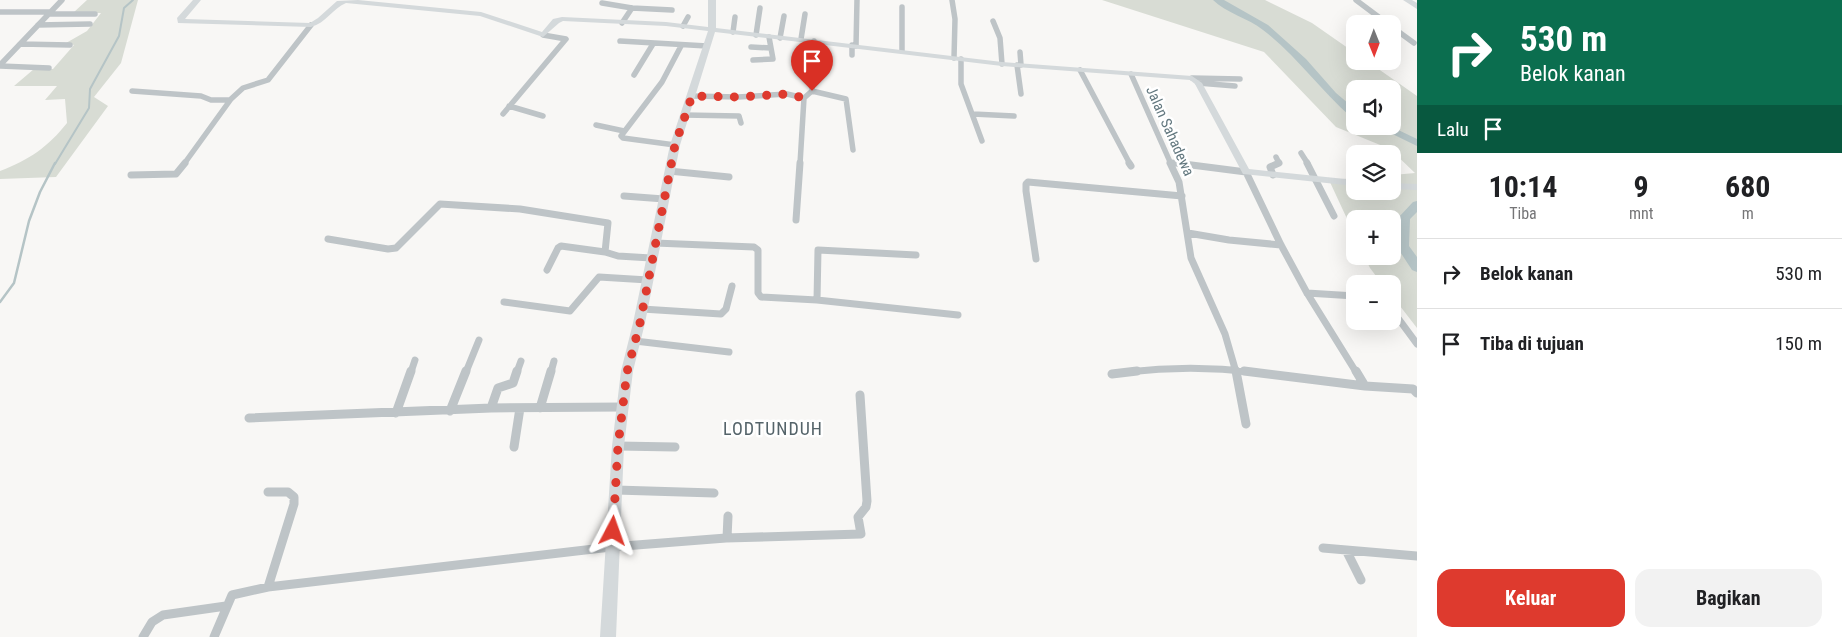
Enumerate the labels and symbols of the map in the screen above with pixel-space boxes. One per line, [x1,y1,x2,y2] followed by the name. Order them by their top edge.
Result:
[1346,15,1401,70] north arrow
[791,40,833,91] pin
[1142,83,1198,179] street label: Jalan Sahadewa
[723,418,823,439] district label: LODTUNDUH
[586,504,638,556] position arrow

